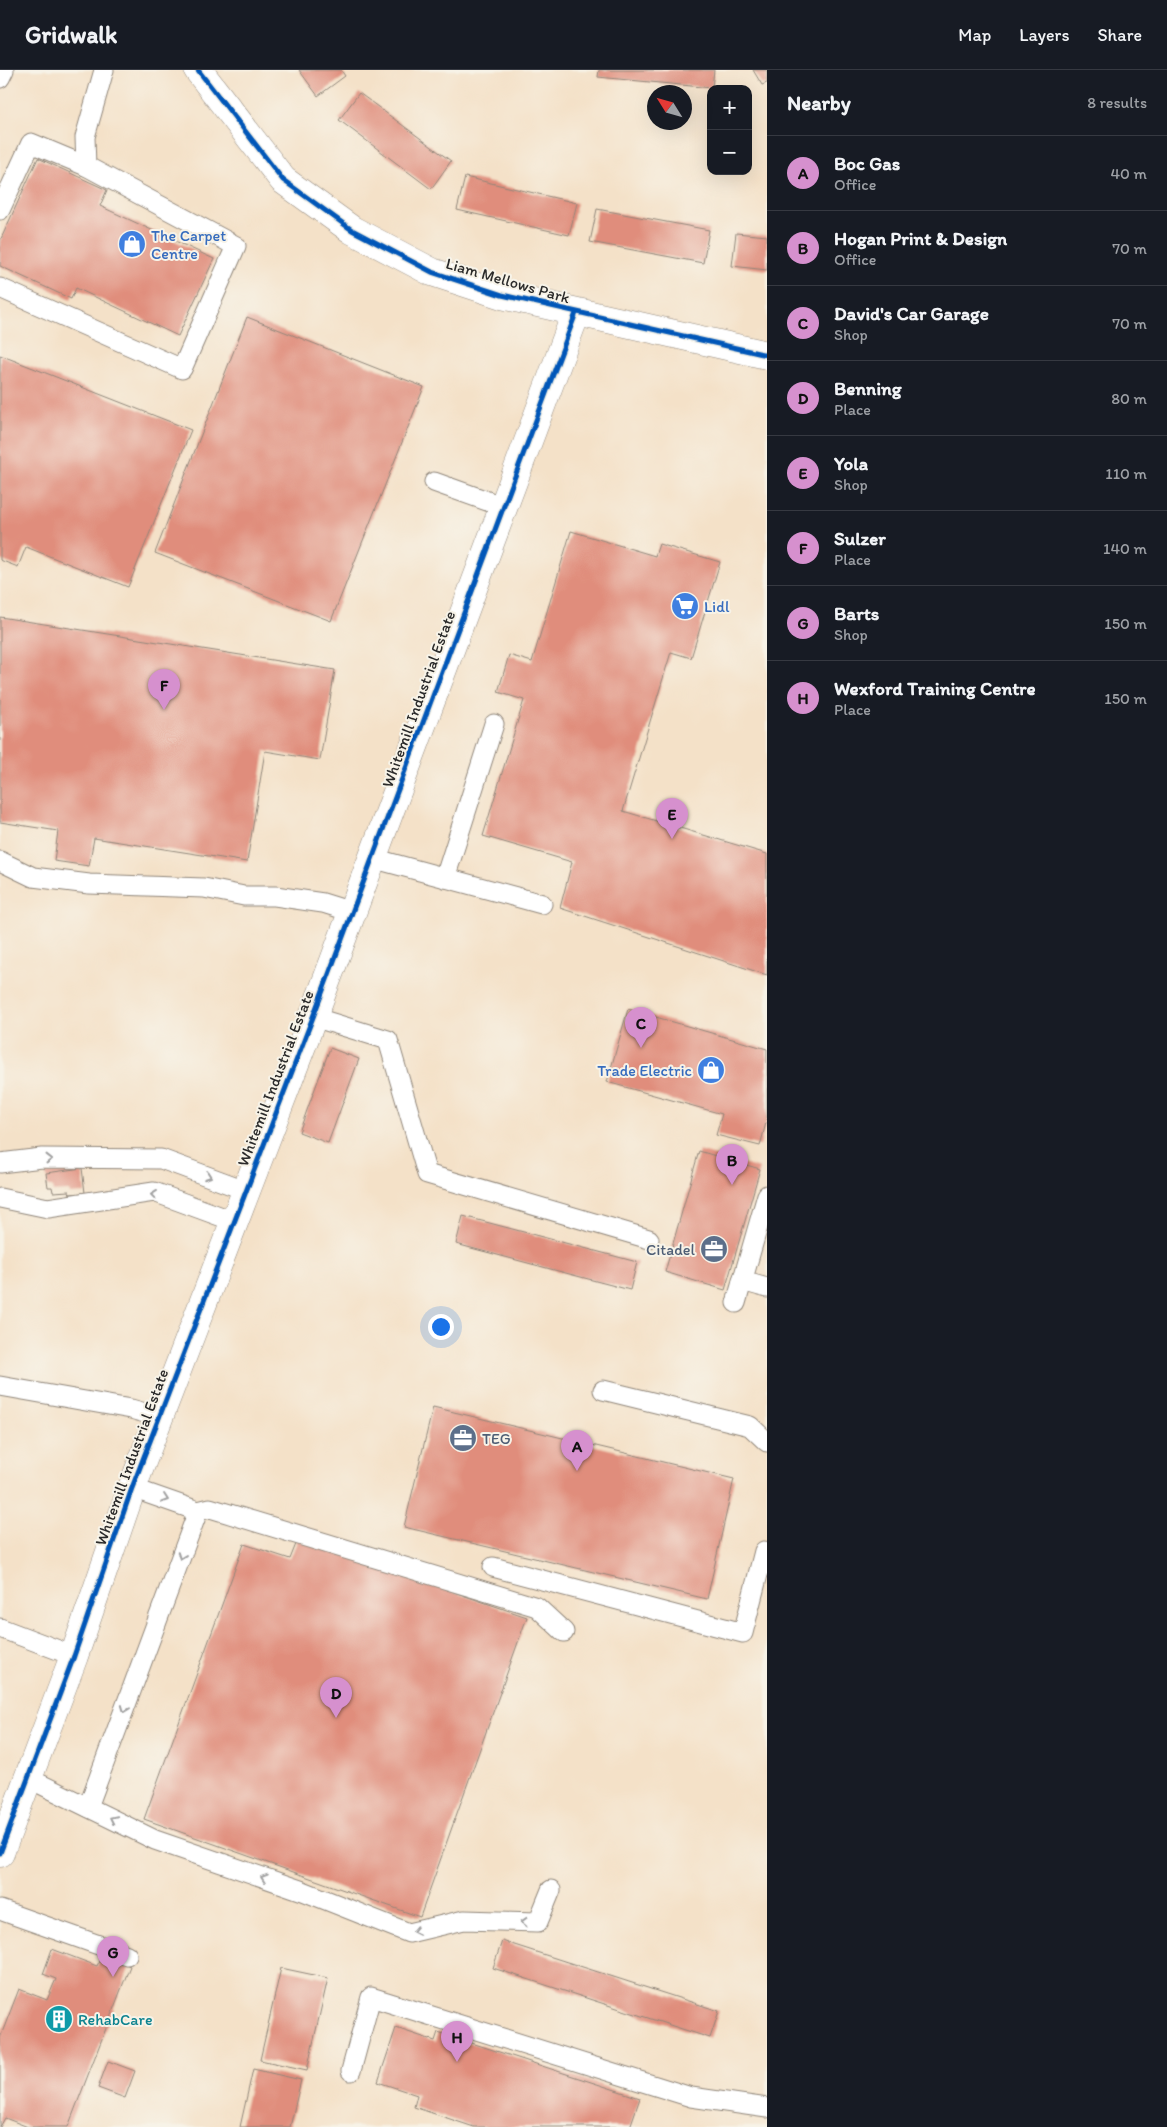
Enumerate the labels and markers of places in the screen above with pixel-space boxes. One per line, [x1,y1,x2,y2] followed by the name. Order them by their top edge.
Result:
[151,226,226,263] place label: The Carpet Centre
[117,229,147,259] shop icon: The Carpet Centre
[670,591,700,621] supermarket icon: Lidl
[704,597,730,616] place label: Lidl
[148,669,180,710] pin: F
[656,798,688,839] pin: E
[625,1007,657,1048] pin: C
[696,1055,726,1085] shop icon: Trade Electric
[597,1061,692,1080] place label: Trade Electric
[716,1144,748,1185] pin: B
[699,1234,729,1264] office icon: Citadel
[646,1240,695,1259] place label: Citadel
[448,1423,478,1453] office icon: TEG
[482,1429,511,1448] place label: TEG
[561,1430,593,1471] pin: A
[320,1677,352,1718] pin: D
[97,1936,129,1977] pin: G
[44,2004,74,2034] building icon: RehabCare
[78,2010,153,2029] place label: RehabCare
[441,2021,473,2062] pin: H

